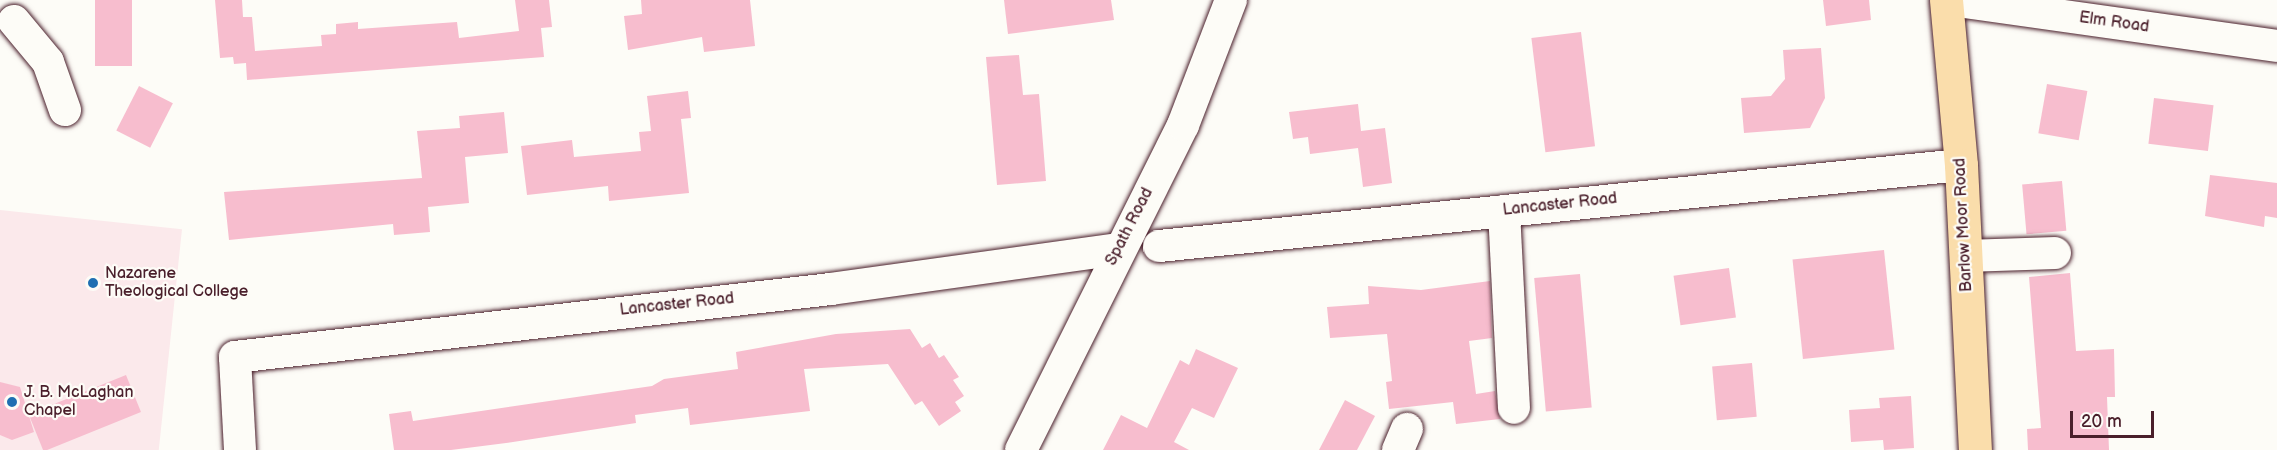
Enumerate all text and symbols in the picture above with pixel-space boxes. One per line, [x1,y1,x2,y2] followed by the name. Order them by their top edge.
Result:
[2078,9,2150,37] street label: Elm Road
[1951,158,1977,292] street label: Barlow Moor Road
[1102,185,1158,269] street label: Spath Road
[1502,189,1618,221] street label: Lancaster Road
[105,264,248,302] place label: Nazarene Theological College
[86,276,100,290] marker: Nazarene Theological College
[619,289,735,321] street label: Lancaster Road
[24,383,133,421] place label: J. B. McLaghan Chapel
[5,395,19,409] marker: J. B. McLaghan Chapel
[2073,399,2157,437] scale bar
[2081,411,2122,432] text: 20 m

